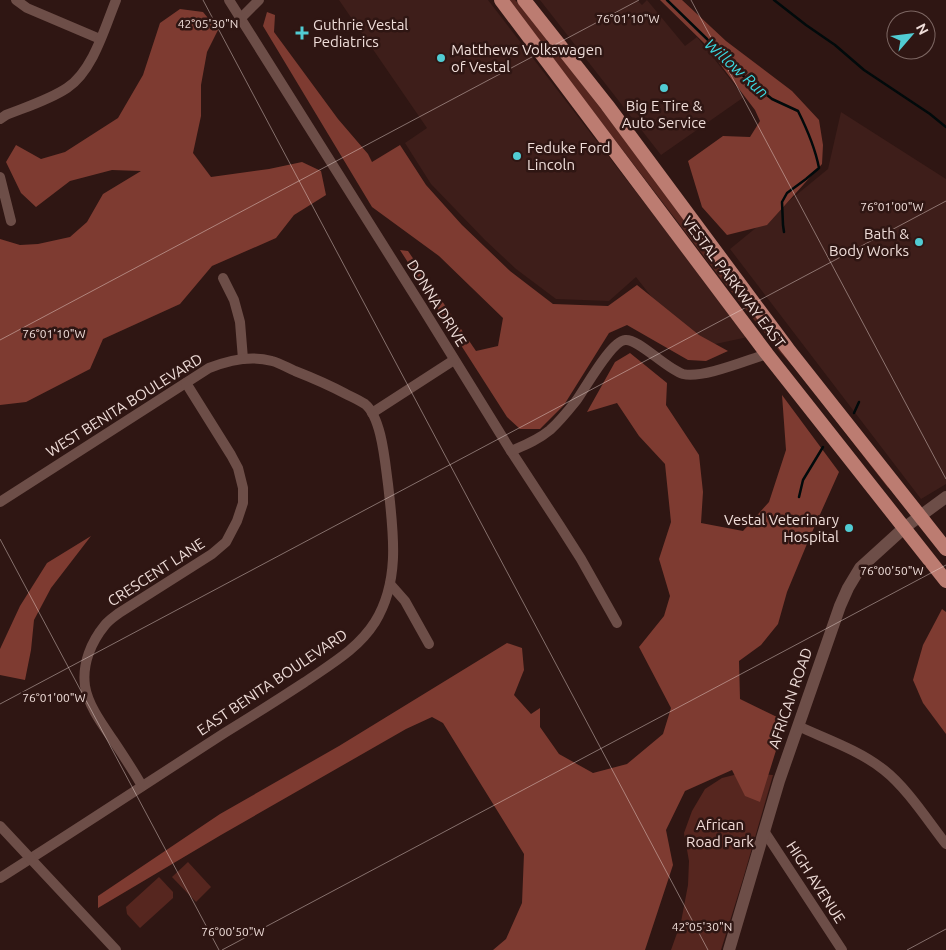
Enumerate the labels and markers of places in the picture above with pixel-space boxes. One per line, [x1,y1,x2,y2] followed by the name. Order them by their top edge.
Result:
[313,16,408,50] place label: Guthrie Vestal Pediatrics
[295,26,309,40] marker: Guthrie Vestal Pediatrics
[451,41,603,75] place label: Matthews Volkswagen of Vestal
[435,52,447,64] marker: Matthews Volkswagen of Vestal
[658,82,670,94] marker: Big E Tire & Auto Service
[622,97,706,131] place label: Big E Tire & Auto Service
[527,139,611,173] place label: Feduke Ford Lincoln
[511,150,523,162] marker: Feduke Ford Lincoln
[829,225,909,259] place label: Bath & Body Works
[913,236,925,248] marker: Bath & Body Works
[724,511,839,545] place label: Vestal Veterinary Hospital
[843,522,855,534] marker: Vestal Veterinary Hospital

